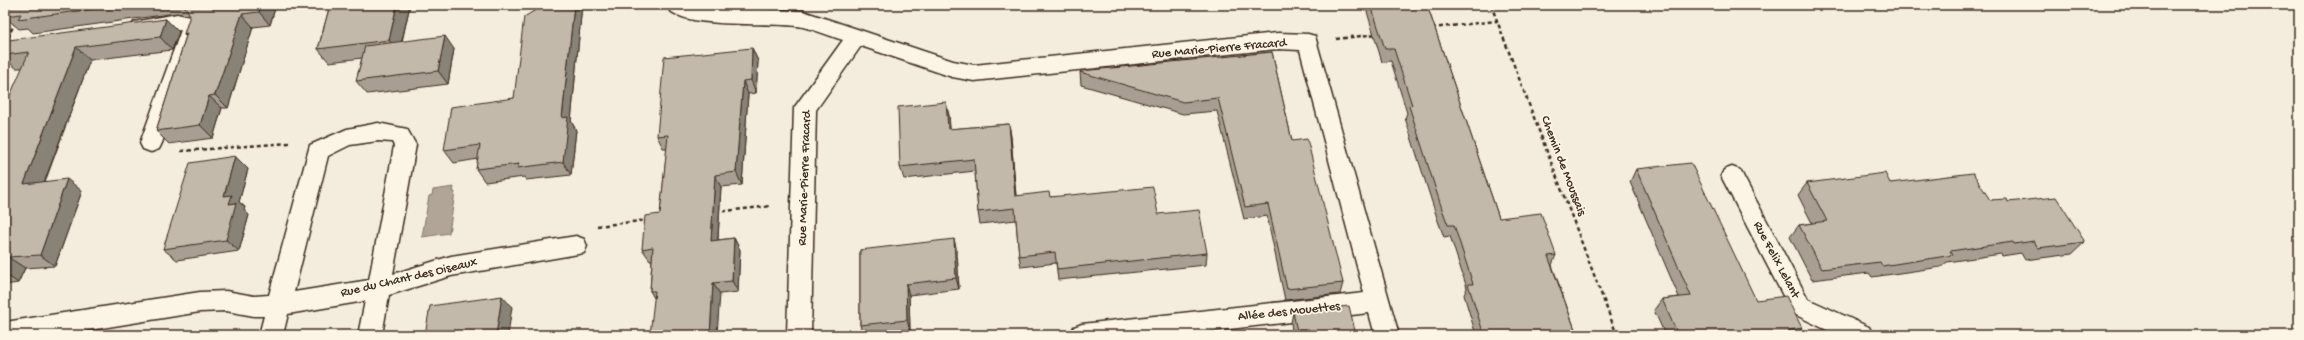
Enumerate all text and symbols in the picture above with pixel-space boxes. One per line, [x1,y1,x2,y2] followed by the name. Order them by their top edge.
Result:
[1151,36,1288,62] street label: Rue Marie-Pierre Fracard
[795,109,815,246] street label: Rue Marie-Pierre Fracard
[1537,114,1589,219] street label: Chemin de Moussais
[1749,219,1803,302] street label: Rue Felix Lelant
[339,255,479,301] street label: Rue du Chant des Oiseaux
[1237,299,1342,325] street label: Allée des Mouettes

